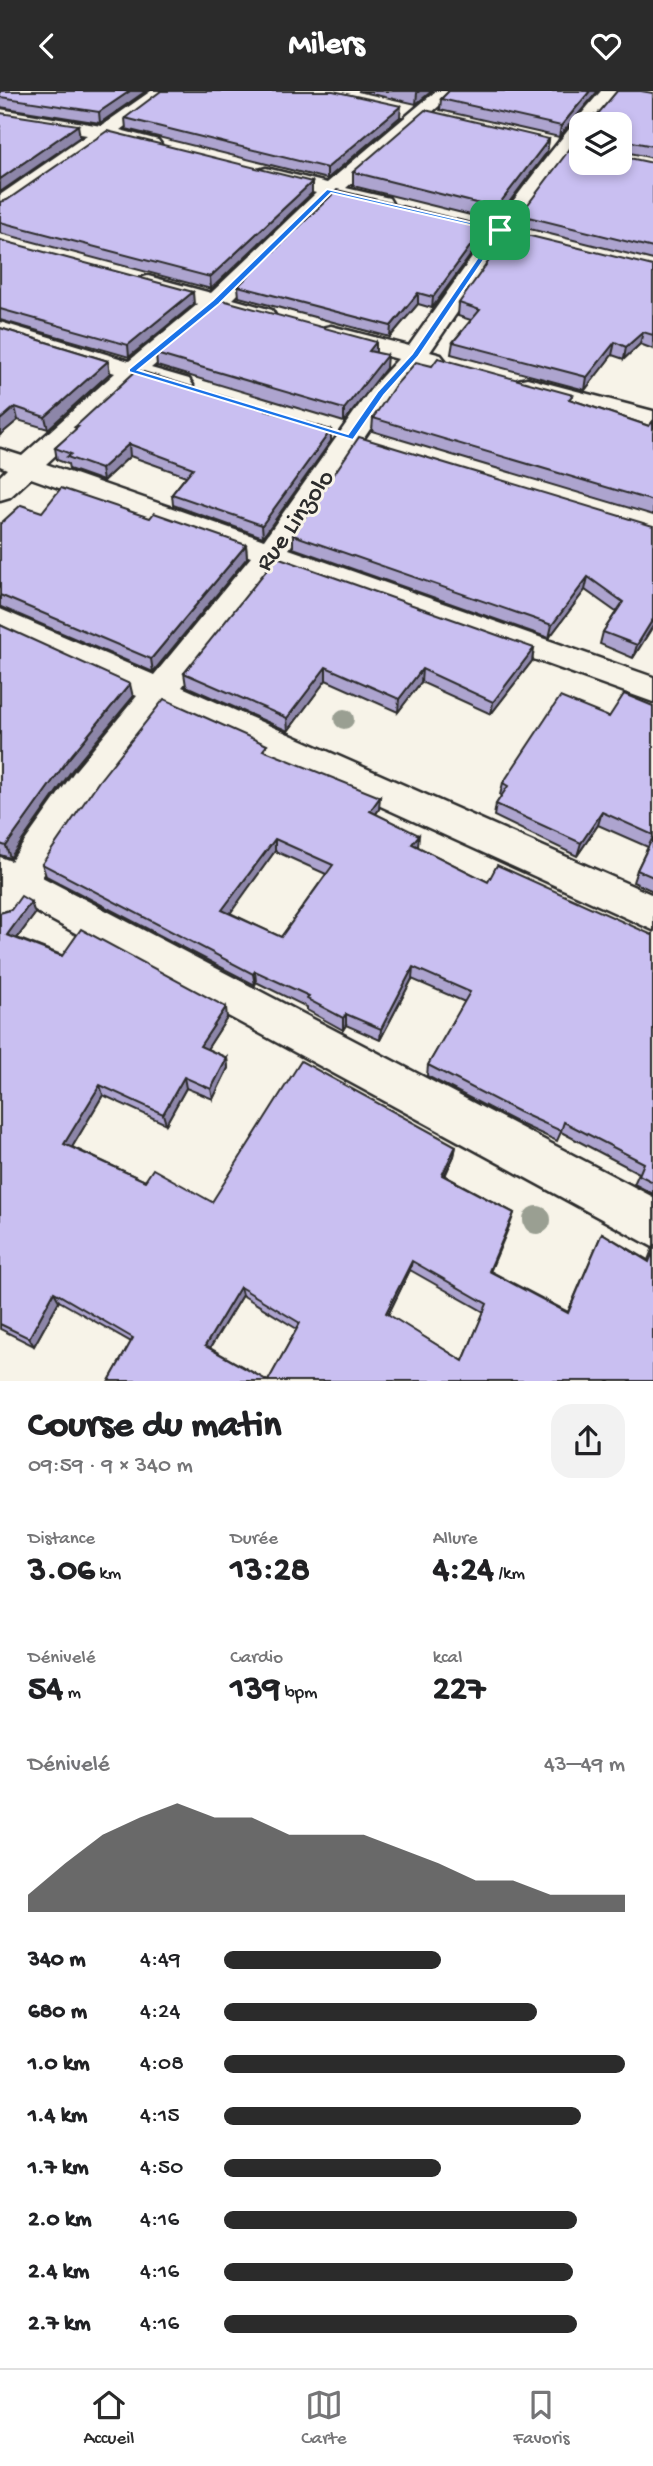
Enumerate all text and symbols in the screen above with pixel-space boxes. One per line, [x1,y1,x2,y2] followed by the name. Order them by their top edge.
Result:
[28,27,66,65] icon: back
[289,27,364,65] text: Milers
[587,27,625,65] icon: heart
[569,112,632,175] map controls
[569,112,632,175] button: layers
[470,200,530,260] pin
[481,211,519,249] icon: arrive
[250,465,343,578] street label: Rue Linzolo
[551,1404,625,1478] button: share
[28,1405,281,1449] text: Course du matin
[28,1453,193,1480] text: 09:59 · 9 × 340 m
[28,1528,95,1551] text: Distance
[230,1528,278,1551] text: Durée
[433,1528,478,1551] text: Allure
[28,1551,95,1592] text: 3.06
[230,1551,310,1592] text: 13:28
[433,1551,494,1592] text: 4:24
[95,1563,121,1586] text: km
[494,1563,525,1586] text: /km
[28,1647,96,1670] text: Dénivelé
[230,1647,283,1670] text: Cardio
[433,1647,462,1670] text: kcal
[28,1670,63,1711] text: 54
[230,1670,280,1711] text: 139
[433,1670,485,1711] text: 227
[63,1682,81,1705] text: m
[280,1682,318,1705] text: bpm
[28,1752,110,1779] text: Dénivelé
[544,1752,625,1779] text: 43–49 m
[28,1947,86,1974] text: 340 m
[140,1947,181,1974] text: 4:49
[28,1999,87,2026] text: 680 m
[140,1999,180,2026] text: 4:24
[28,2051,90,2078] text: 1.0 km
[140,2051,184,2078] text: 4:08
[28,2103,87,2130] text: 1.4 km
[140,2103,180,2130] text: 4:15
[28,2155,89,2182] text: 1.7 km
[140,2155,183,2182] text: 4:50
[28,2207,92,2234] text: 2.0 km
[140,2207,179,2234] text: 4:16
[28,2259,89,2286] text: 2.4 km
[140,2259,179,2286] text: 4:16
[28,2311,91,2338] text: 2.7 km
[140,2311,179,2338] text: 4:16
[83,2386,135,2451] tab: Accueil
[301,2386,346,2451] tab: Carte
[513,2386,570,2451] tab: Favoris

